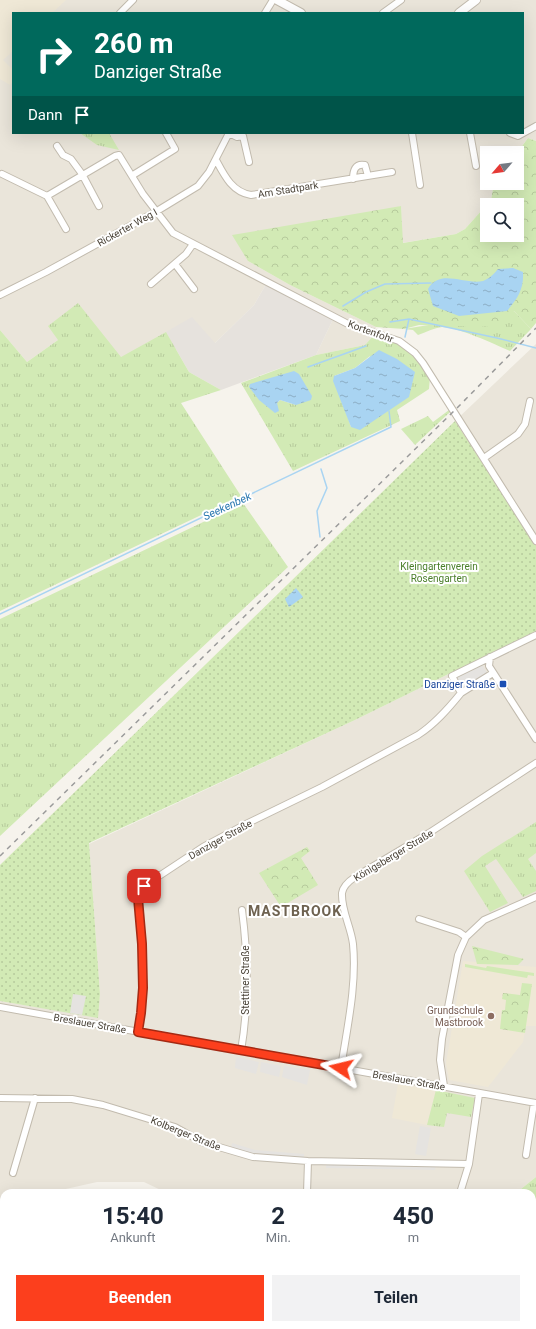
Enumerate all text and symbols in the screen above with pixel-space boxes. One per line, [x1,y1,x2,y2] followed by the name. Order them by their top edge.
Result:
[94,27,173,60] text: 260 m
[28,28,80,80] icon: right
[94,61,221,82] text: Danziger Straße
[71,104,93,126] icon: arrive
[28,106,63,124] text: Dann
[480,146,524,190] north arrow
[480,146,524,242] map controls
[257,179,320,200] street label: Am Stadtpark
[480,198,524,242] button: search
[95,206,159,248] street label: Rickerter Weg I
[347,318,396,345] street label: Kortenfohr
[201,489,254,523] water label: Seekenbek
[400,561,478,584] park label: Kleingartenverein Rosengarten
[424,679,495,690] place label: Danziger Straße
[498,679,508,689] marker: Danziger Straße
[187,817,254,861] street label: Danziger Straße
[352,827,435,883] street label: Königsberger Straße
[127,869,161,903] pin
[133,875,155,897] icon: arrive
[248,903,342,919] district label: MASTBROOK
[240,945,251,1015] street label: Stettiner Straße
[427,1005,484,1028] place label: Grundschule Mastbrook
[486,1011,496,1021] marker: Grundschule Mastbrook
[53,1012,127,1035] street label: Breslauer Straße
[320,1047,362,1089] position arrow
[372,1069,446,1092] street label: Breslauer Straße
[149,1114,222,1152] street label: Kolberger Straße
[102,1202,164,1230] text: 15:40
[271,1202,285,1230] text: 2
[393,1202,434,1230] text: 450
[110,1230,156,1245] text: Ankunft
[266,1230,291,1245] text: Min.
[408,1230,419,1245] text: m
[16,1275,264,1321] button: Beenden
[272,1275,520,1321] button: Teilen

